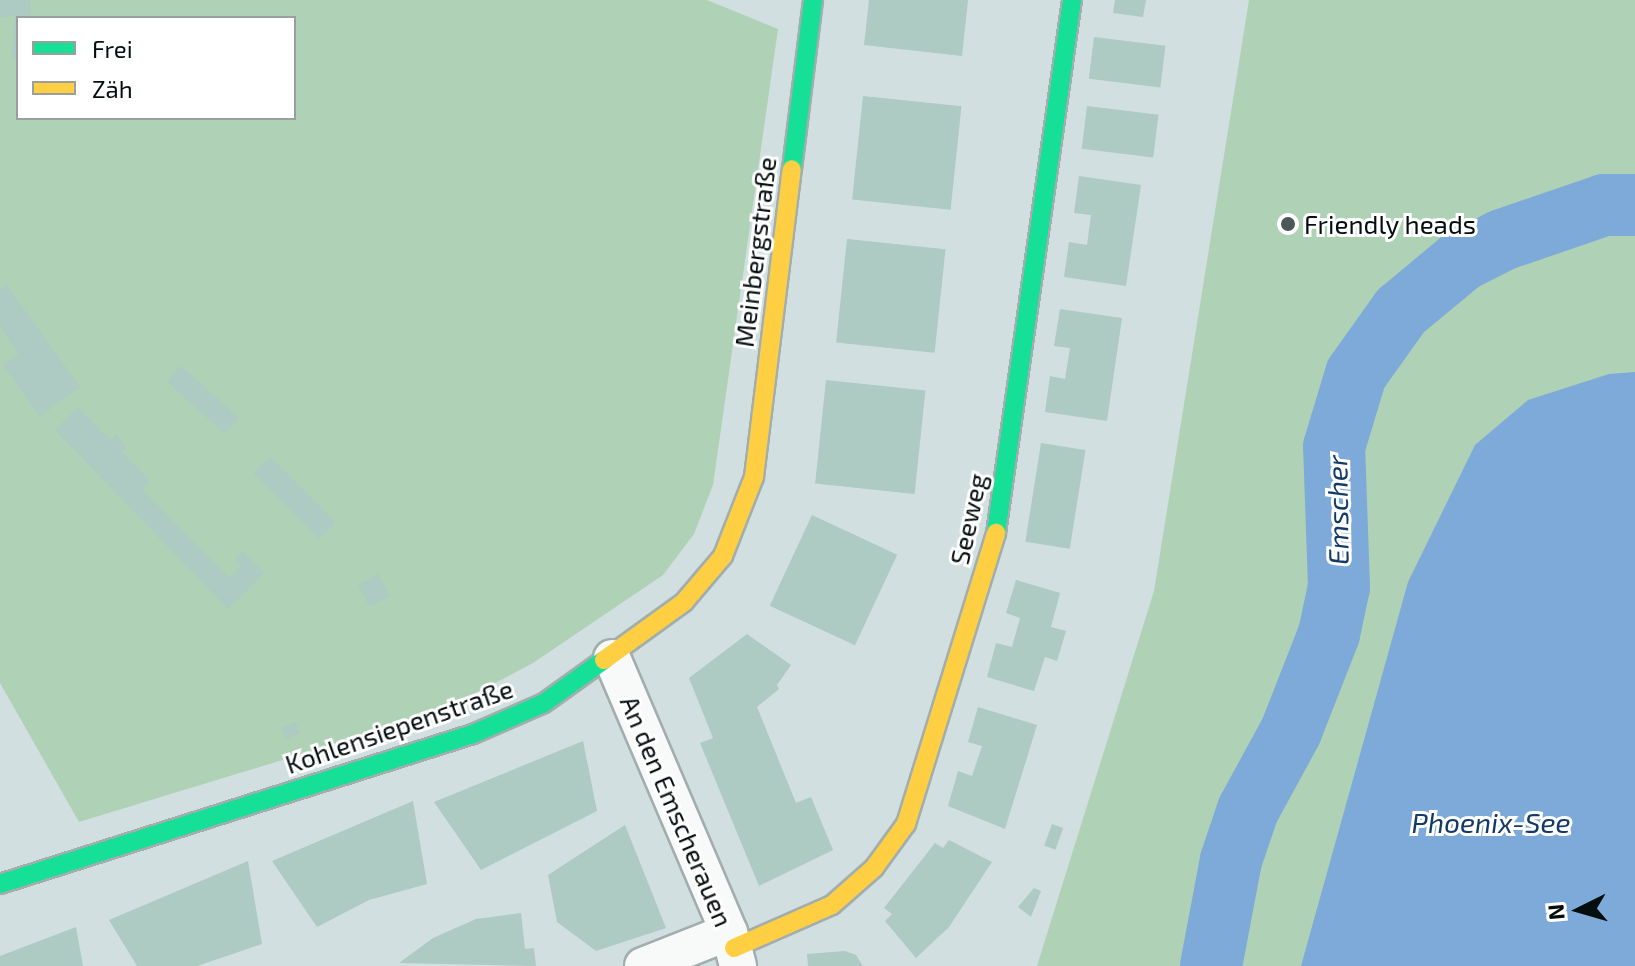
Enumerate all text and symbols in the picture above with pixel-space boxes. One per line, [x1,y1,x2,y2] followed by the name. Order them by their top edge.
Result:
[16,16,296,120] legend
[92,34,133,63] text: Frei
[92,74,133,103] text: Zäh
[728,155,782,349] street label: Meinbergstraße
[1304,208,1477,240] place label: Friendly heads
[1279,215,1297,233] marker: Friendly heads
[1319,455,1355,565] water label: Emscher
[943,471,993,567] street label: Seeweg
[281,672,517,780] street label: Kohlensiepenstraße
[614,691,740,931] street label: An den Emscherauen
[1412,805,1570,839] water label: Phoenix-See
[1539,870,1619,950] north arrow
[1541,903,1569,921] text: N

